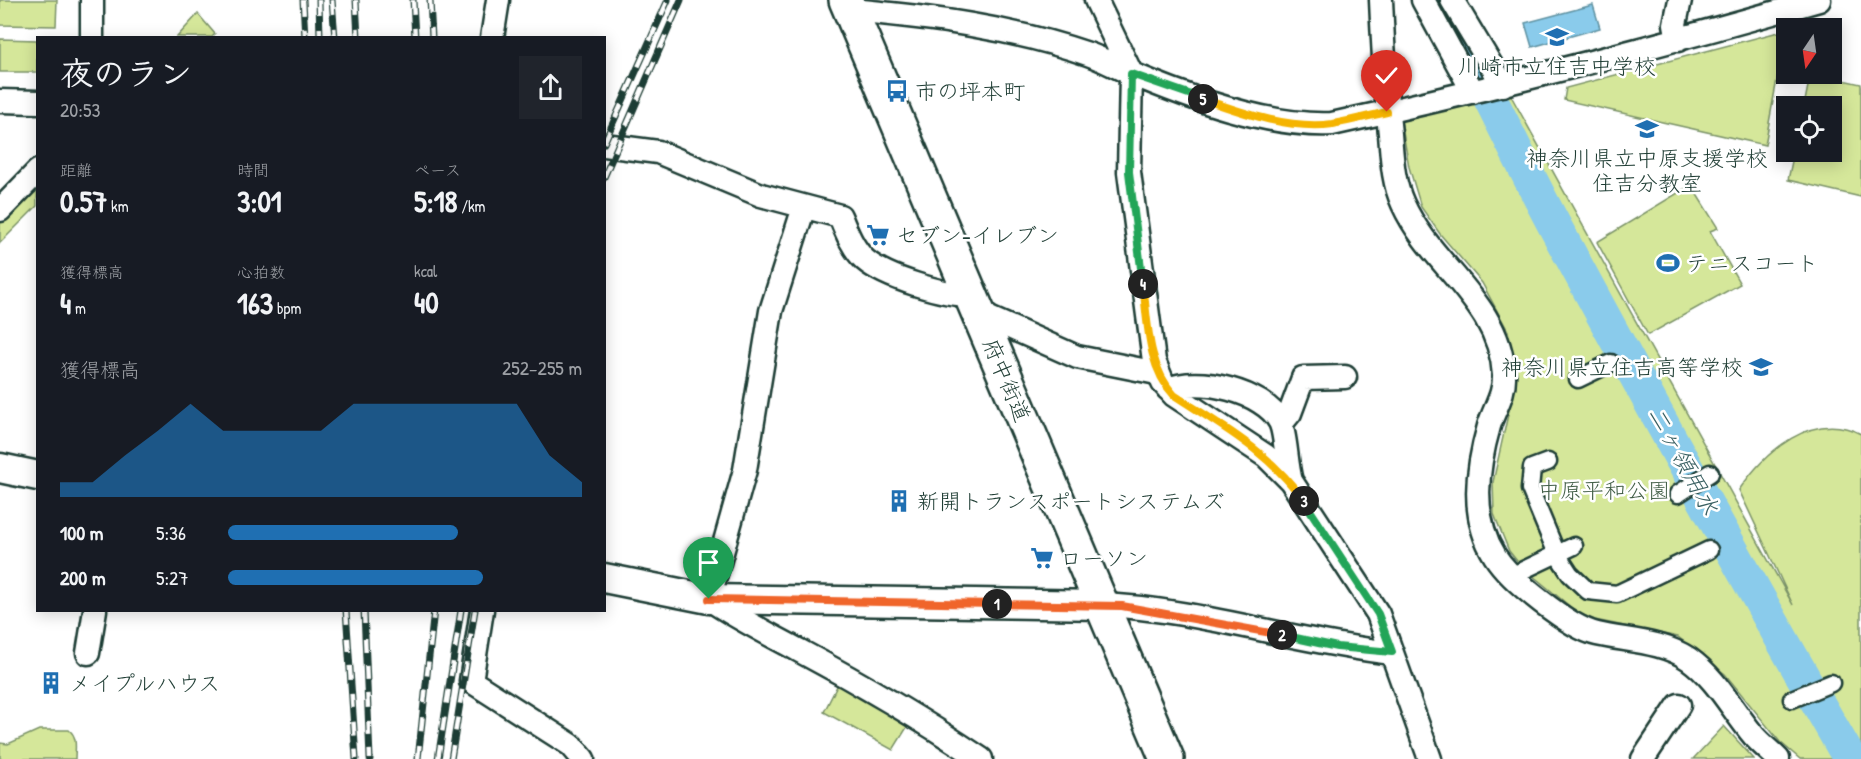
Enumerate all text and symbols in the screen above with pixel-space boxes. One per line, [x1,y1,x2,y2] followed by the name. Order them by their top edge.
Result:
[1776,18,1842,84] north arrow
[1776,18,1842,162] map controls
[1544,24,1570,50] school or university icon: 川崎市立住吉中学校
[1361,50,1412,112] pin
[60,51,192,95] text: 夜のラン
[1458,51,1656,81] place label: 川崎市立住吉中学校
[519,56,582,119] button: share
[1370,59,1403,92] icon: check
[915,76,1025,106] place label: 市の坪本町
[884,78,910,104] bus stop icon: 市の坪本町
[1188,84,1218,114] pin: 5
[1200,88,1206,110] text: 5
[60,96,100,123] text: 20:53
[1776,96,1842,162] button: locate
[1634,116,1660,142] school or university icon: 神奈川県立中原支援学校 住吉分教室
[1526,143,1768,198] place label: 神奈川県立中原支援学校 住吉分教室
[60,159,92,181] text: 距離
[237,159,269,181] text: 時間
[414,159,461,181] text: ペース
[60,181,107,221] text: 0.57
[237,181,282,221] text: 3:01
[414,181,458,221] text: 5:18
[107,195,129,217] text: km
[458,195,486,217] text: /km
[896,220,1059,250] place label: セブン-イレブン
[865,222,891,248] supermarket icon: セブン-イレブン
[1686,248,1818,278] place label: テニスコート
[1655,250,1681,276] sports icon: テニスコート
[414,260,437,282] text: kcal
[60,261,124,283] text: 獲得標高
[237,261,285,283] text: 心拍数
[1128,269,1158,299] pin: 4
[1140,273,1146,295] text: 4
[414,282,439,322] text: 40
[60,283,71,323] text: 4
[237,283,273,323] text: 163
[71,297,86,319] text: m
[273,297,301,319] text: bpm
[976,334,1038,426] street label: 府中街道
[1501,352,1743,382] place label: 神奈川県立住吉高等学校
[502,354,582,381] text: 252–255 m
[1748,354,1774,380] school or university icon: 神奈川県立住吉高等学校
[60,356,140,383] text: 獲得標高
[1641,400,1727,520] water label: 二ヶ領用水
[1538,475,1670,505] park label: 中原平和公園
[917,486,1225,516] place label: 新開トランスポートシステムズ
[1289,486,1319,516] pin: 3
[886,488,912,514] building icon: 新開トランスポートシステムズ
[1300,490,1308,512] text: 3
[60,519,103,546] text: 100 m
[156,519,186,546] text: 5:36
[683,537,734,599] pin
[1060,543,1148,573] place label: ローソン
[1029,545,1055,571] supermarket icon: ローソン
[692,546,725,579] icon: arrive
[60,564,105,591] text: 200 m
[156,564,188,591] text: 5:27
[982,589,1012,619] pin: 1
[994,593,1000,615] text: 1
[1267,620,1297,650] pin: 2
[1278,624,1286,646] text: 2
[69,668,220,698] place label: メイプルハウス
[38,670,64,696] building icon: メイプルハウス

